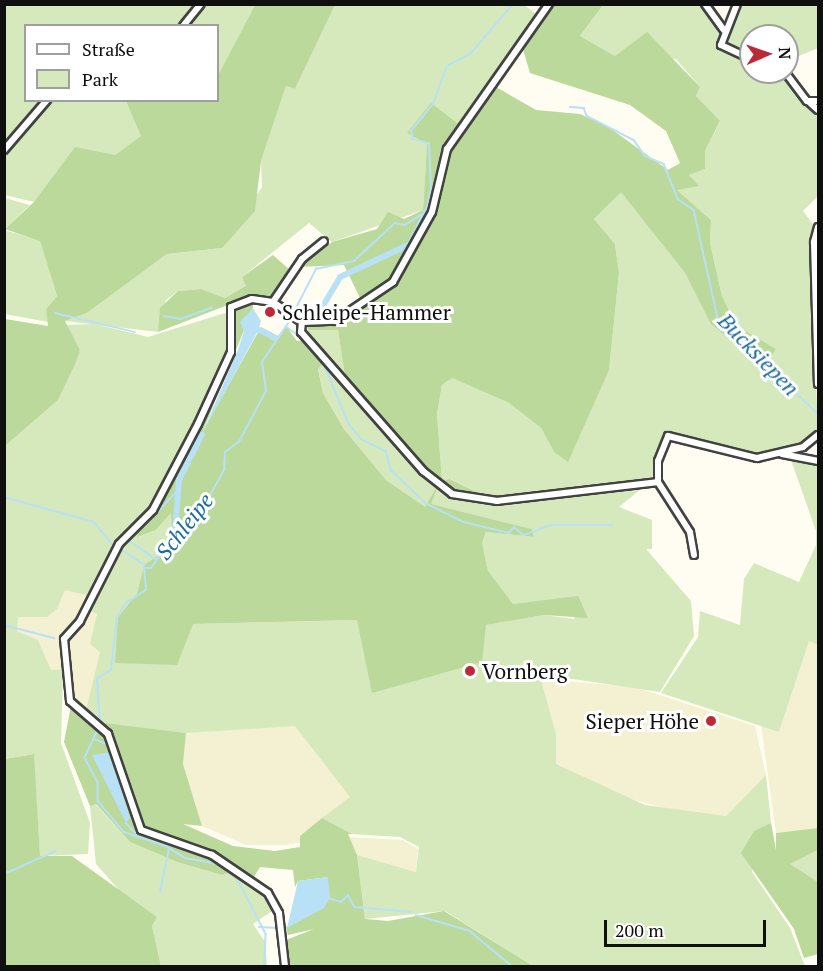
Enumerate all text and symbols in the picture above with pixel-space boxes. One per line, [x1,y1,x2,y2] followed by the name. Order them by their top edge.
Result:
[24,24,219,102] legend
[739,24,799,84] north arrow
[82,37,135,61] text: Straße
[774,47,796,60] text: N
[82,67,118,91] text: Park
[282,299,451,325] place label: Schleipe-Hammer
[263,305,277,319] marker: Schleipe-Hammer
[713,307,805,401] water label: Bucksiepen
[150,488,218,564] water label: Schleipe
[482,658,568,684] place label: Vornberg
[463,664,477,678] marker: Vornberg
[585,708,699,734] place label: Sieper Höhe
[704,714,718,728] marker: Sieper Höhe
[607,908,769,946] scale bar
[615,918,664,942] text: 200 m

